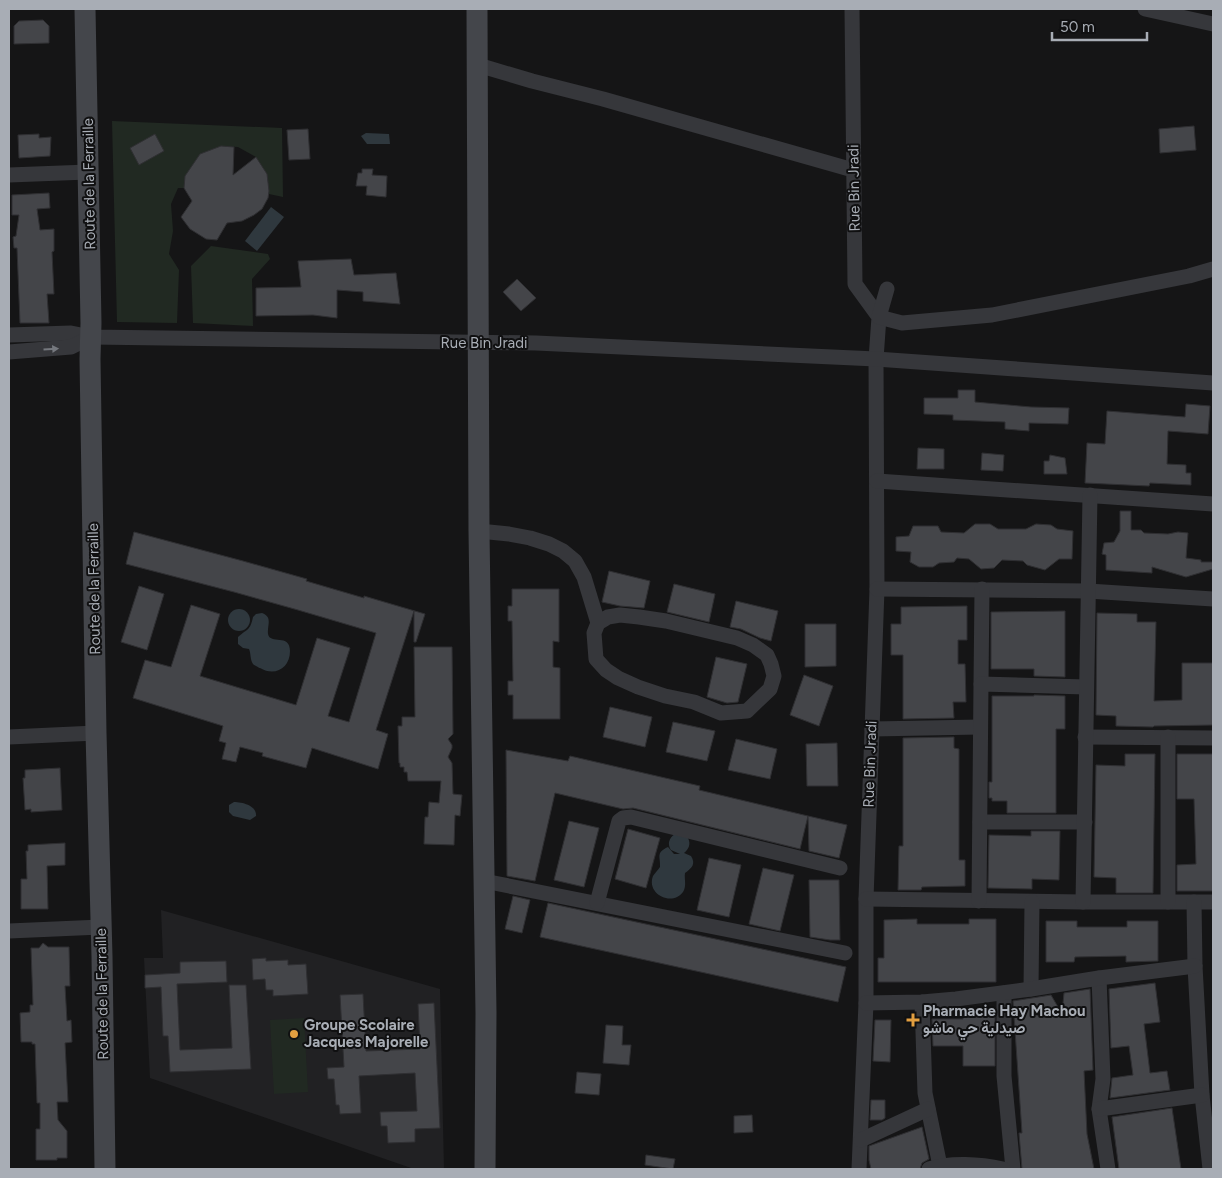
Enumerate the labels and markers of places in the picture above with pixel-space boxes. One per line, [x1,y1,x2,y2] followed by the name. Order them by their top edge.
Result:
[923,1002,1085,1041] place label: Pharmacie Hay Machou صيدلية حي ماشو
[907,1014,919,1026] marker: Pharmacie Hay Machou صيدلية حي ماشو
[304,1016,429,1051] place label: Groupe Scolaire Jacques Majorelle
[288,1028,300,1040] marker: Groupe Scolaire Jacques Majorelle

